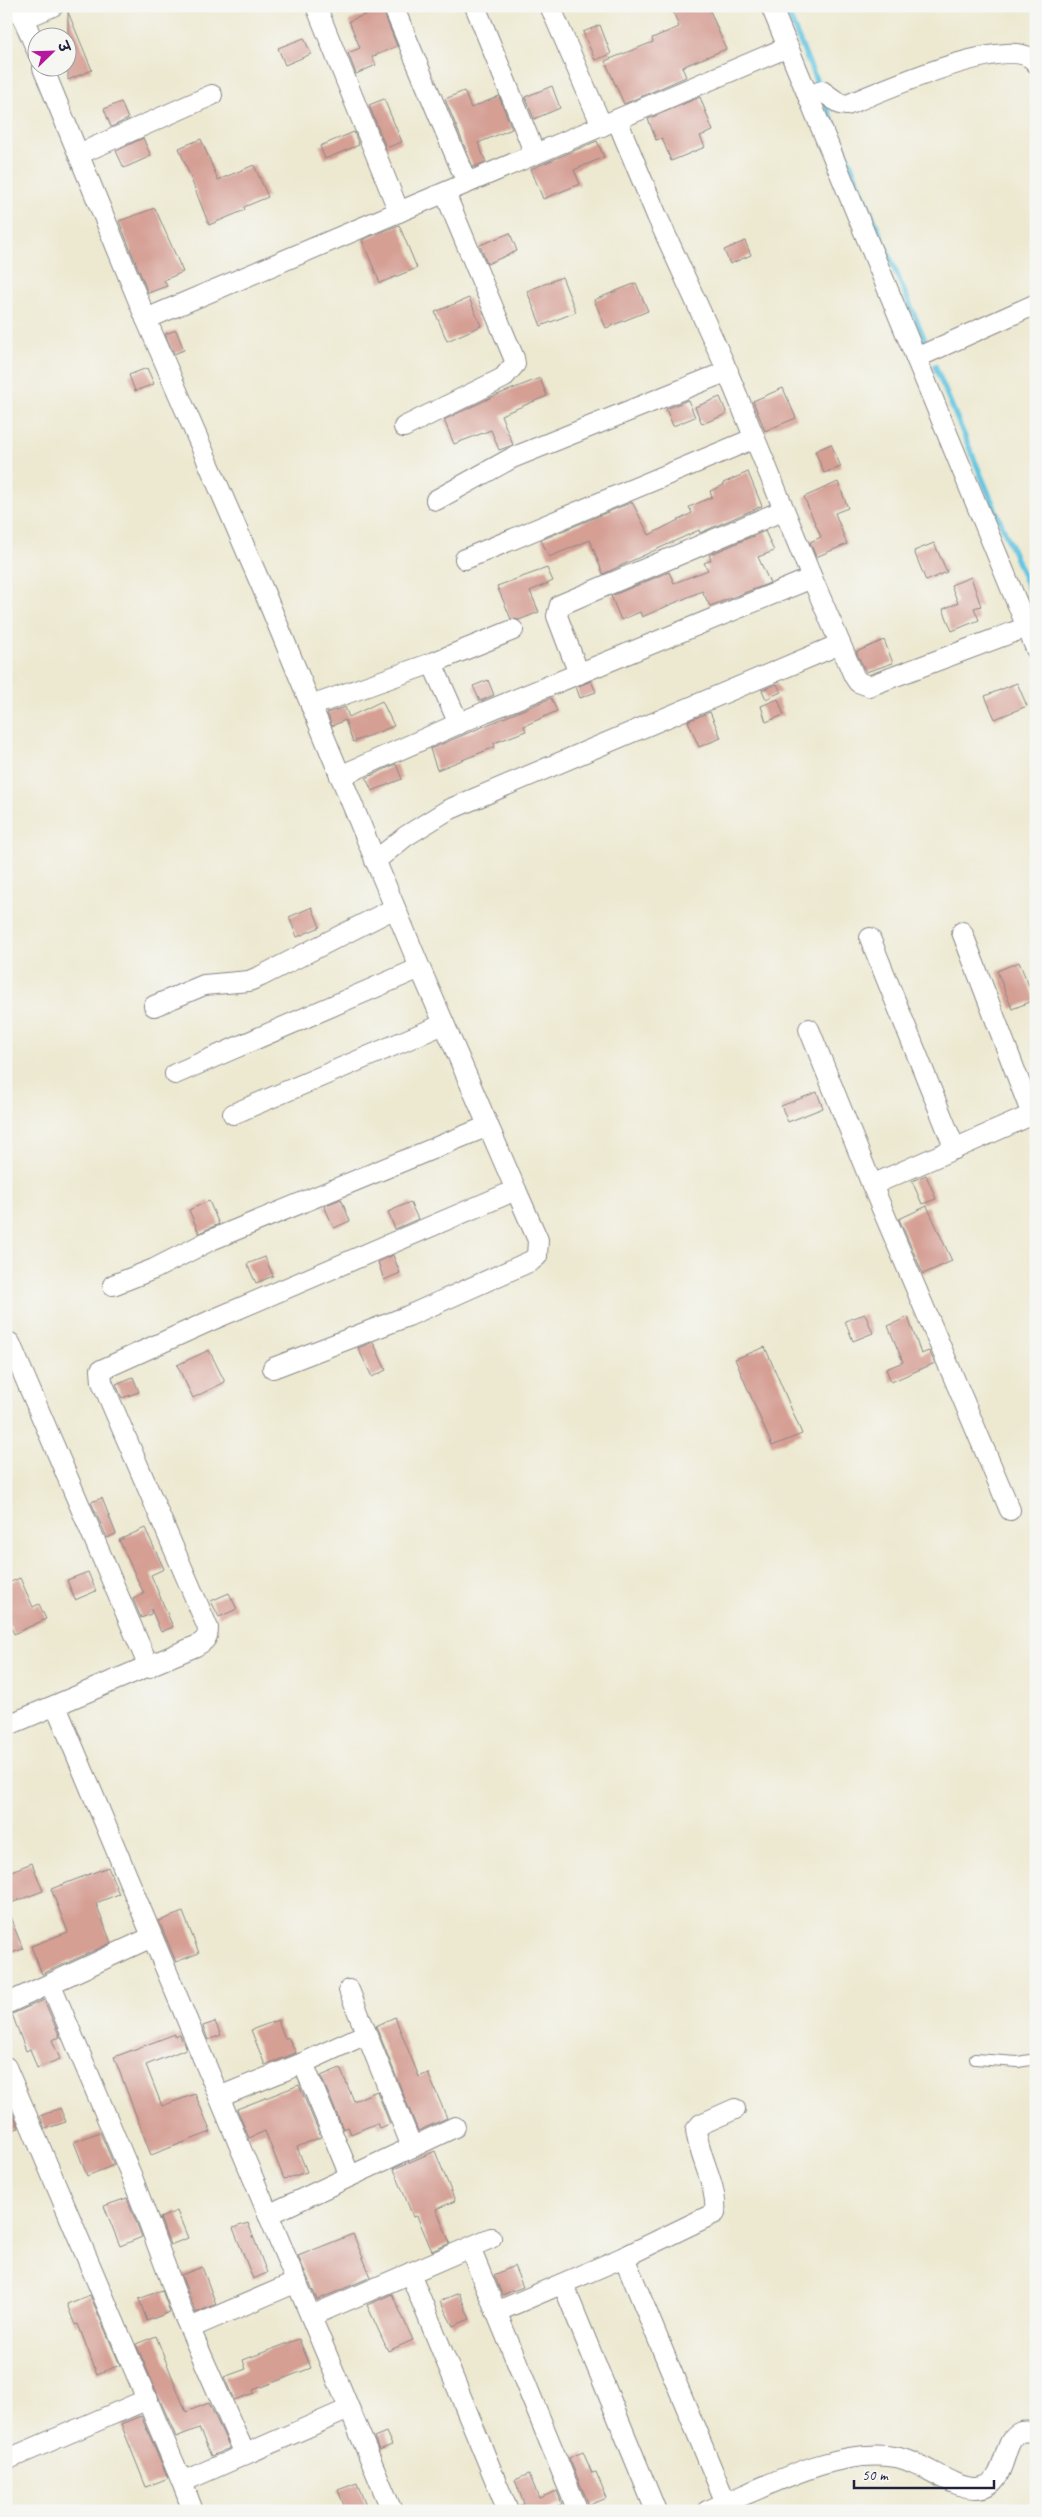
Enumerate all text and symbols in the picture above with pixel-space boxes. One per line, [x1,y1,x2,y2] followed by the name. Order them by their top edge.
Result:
[28,28,78,78] north arrow
[53,38,74,56] text: उ
[854,2457,994,2489] scale bar
[862,2466,889,2485] text: 50 m

